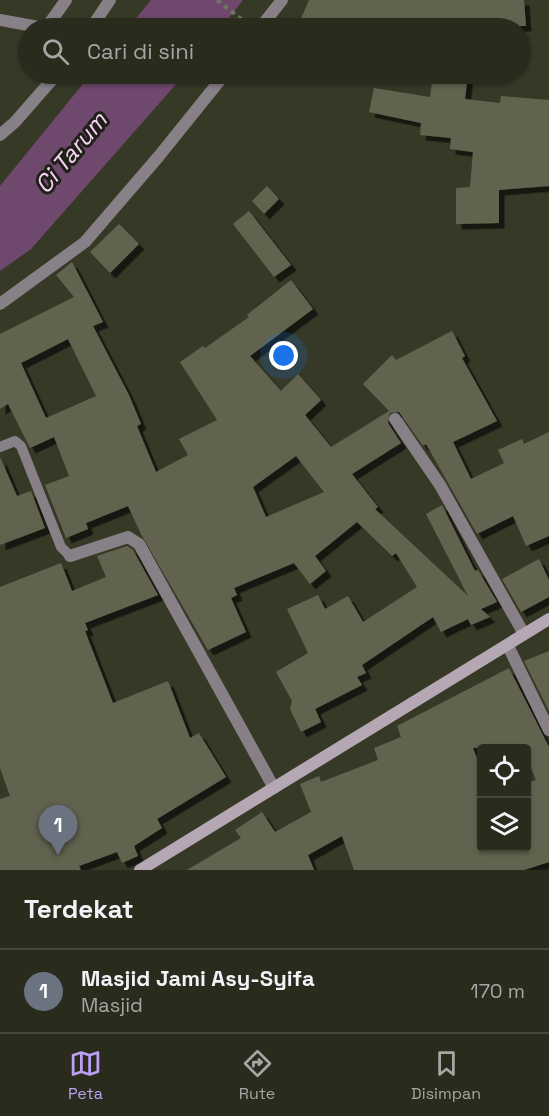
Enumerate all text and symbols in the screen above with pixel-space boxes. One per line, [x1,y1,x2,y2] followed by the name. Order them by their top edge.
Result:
[18,18,531,84] search box
[39,35,72,68] icon: search
[87,37,194,65] text: Cari di sini
[28,105,115,200] water label: Ci Tarum
[269,341,298,370] your location
[477,744,531,852] map controls
[477,744,531,798] button: locate
[477,798,531,852] button: layers
[38,806,78,855] pin: 1
[24,892,134,926] text: Terdekat
[81,964,315,992] text: Masjid Jami Asy-Syifa
[39,978,48,1004] text: 1
[470,978,525,1004] text: 170 m
[81,992,143,1018] text: Masjid
[68,1047,103,1104] tab: Peta
[239,1047,275,1104] tab: Rute
[411,1047,481,1104] tab: Disimpan

